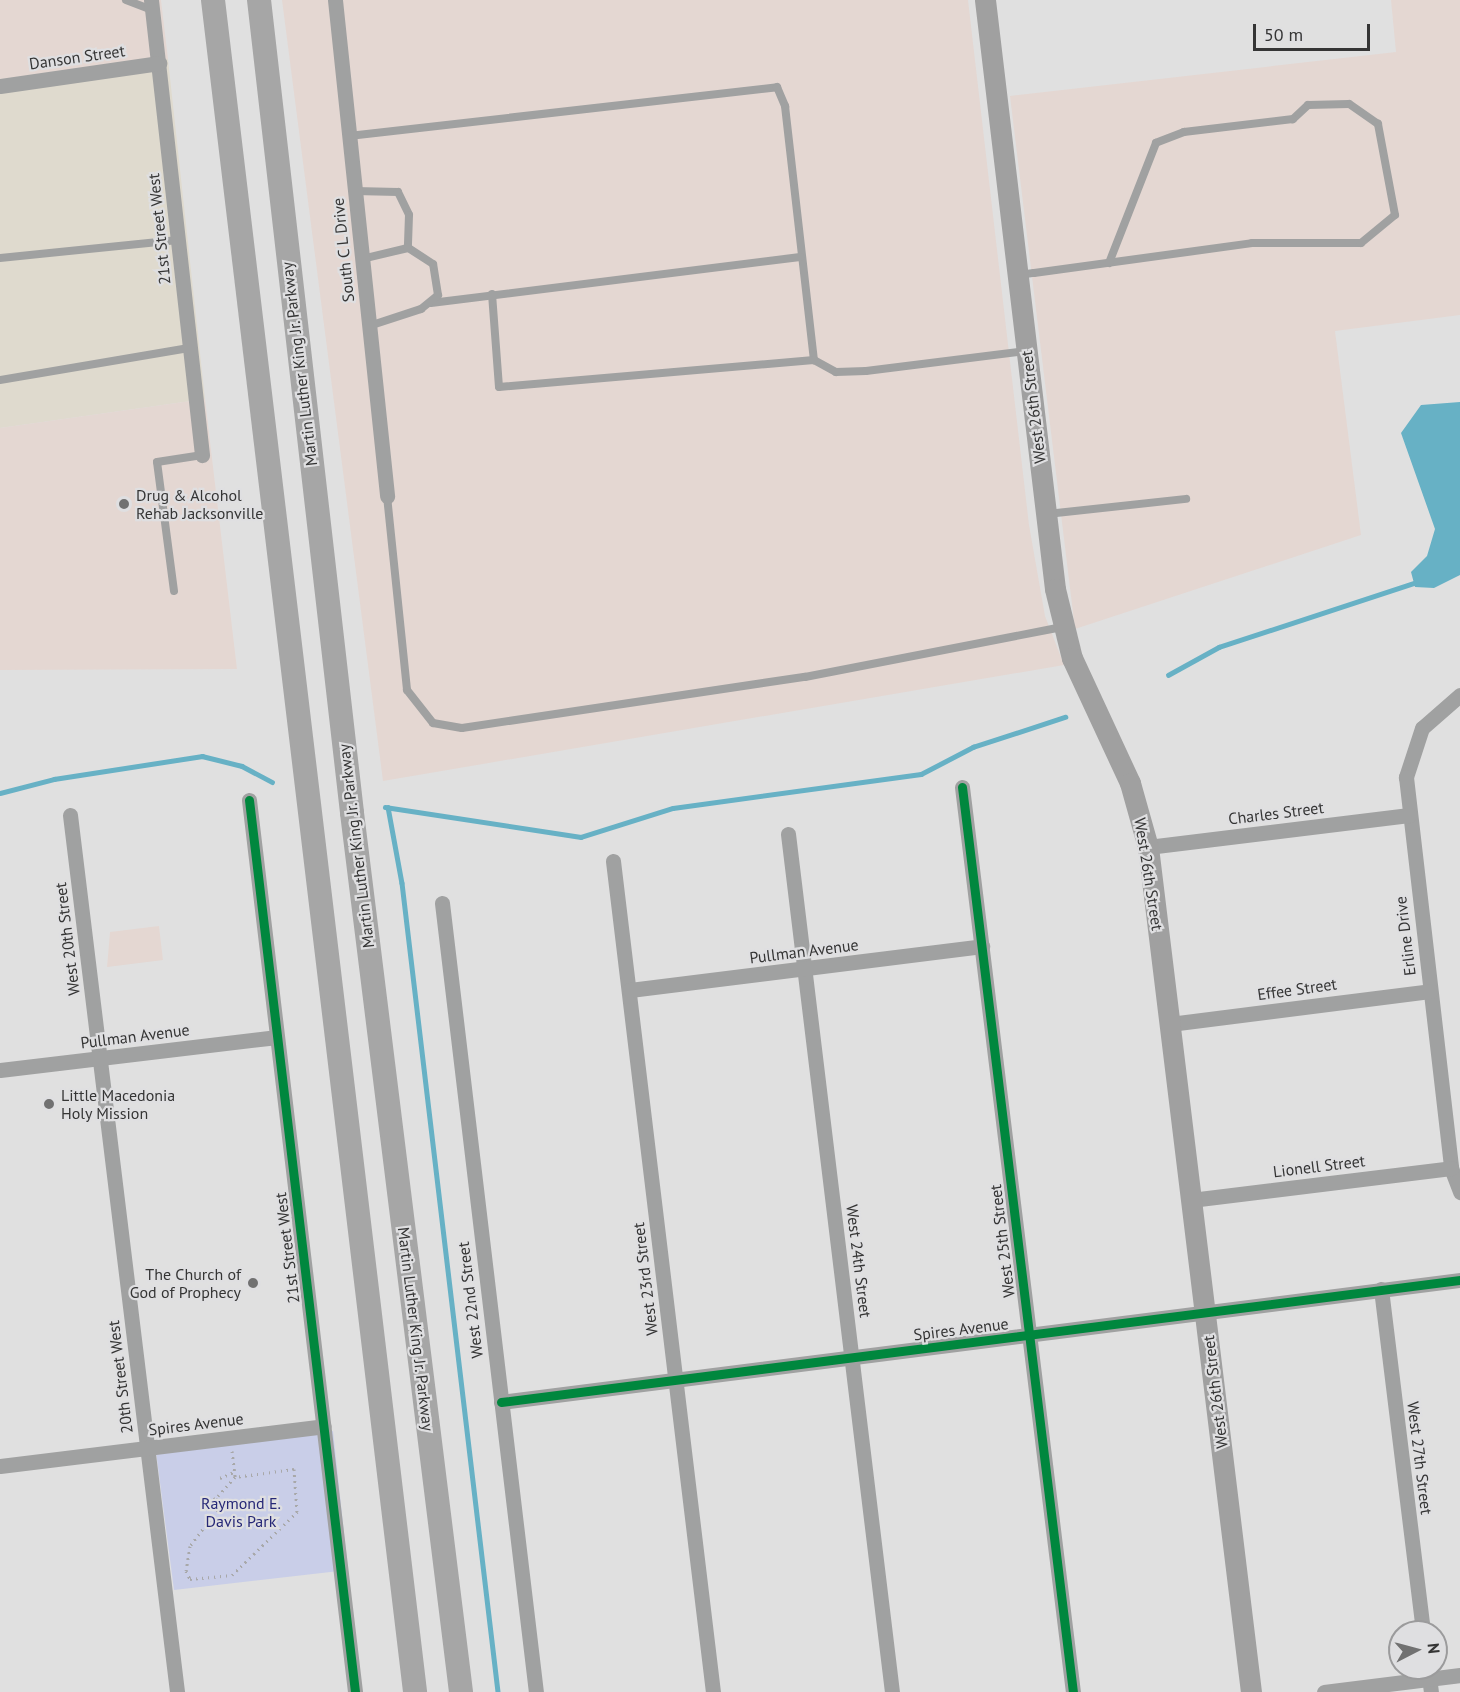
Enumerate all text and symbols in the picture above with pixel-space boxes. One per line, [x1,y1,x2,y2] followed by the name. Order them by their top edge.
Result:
[1256,12,1373,50] scale bar
[1264,23,1303,46] text: 50 m
[28,41,126,73] street label: Danson Street
[144,172,174,286] street label: 21st Street West
[328,196,358,304] street label: South C L Drive
[277,260,321,468] street label: Martin Luther King Jr. Parkway
[1017,349,1049,465] street label: West 26th Street
[136,485,263,523] place label: Drug & Alcohol Rehab Jacksonville
[117,497,131,511] marker: Drug & Alcohol Rehab Jacksonville
[334,742,378,950] street label: Martin Luther King Jr. Parkway
[1227,798,1325,828] street label: Charles Street
[1131,816,1167,932] street label: West 26th Street
[51,881,83,997] street label: West 20th Street
[1391,895,1419,977] street label: Erline Drive
[748,935,860,967] street label: Pullman Avenue
[1256,974,1338,1004] street label: Effee Street
[79,1020,191,1052] street label: Pullman Avenue
[61,1085,175,1123] place label: Little Macedonia Holy Mission
[42,1097,56,1111] marker: Little Macedonia Holy Mission
[1272,1151,1366,1181] street label: Lionell Street
[986,1183,1018,1299] street label: West 25th Street
[271,1191,303,1305] street label: 21st Street West
[843,1203,875,1319] street label: West 24th Street
[629,1221,661,1337] street label: West 23rd Street
[394,1225,438,1433] street label: Martin Luther King Jr. Parkway
[453,1241,487,1359] street label: West 22nd Street
[130,1264,241,1302] place label: The Church of God of Prophecy
[246,1276,260,1290] marker: The Church of God of Prophecy
[912,1314,1010,1344] street label: Spires Avenue
[104,1319,136,1435] street label: 20th Street West
[1199,1334,1231,1450] street label: West 26th Street
[1404,1401,1436,1515] street label: West 27th Street
[147,1409,245,1439] street label: Spires Avenue
[201,1493,281,1531] park label: Raymond E. Davis Park
[1388,1620,1448,1680] north arrow
[1423,1642,1444,1655] text: N

